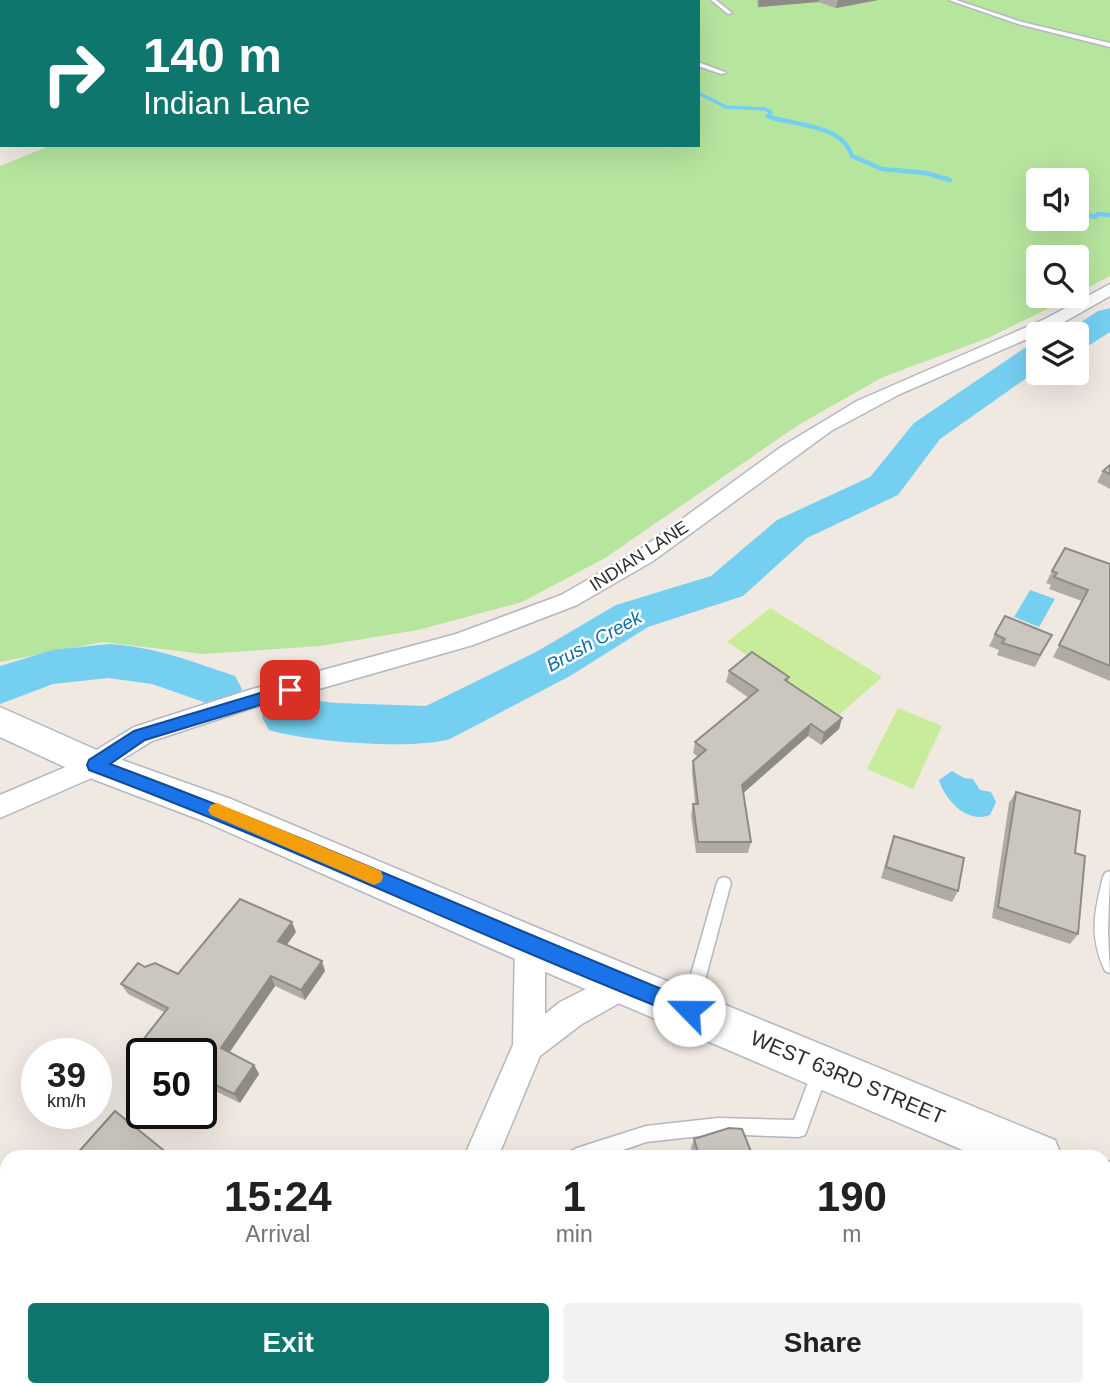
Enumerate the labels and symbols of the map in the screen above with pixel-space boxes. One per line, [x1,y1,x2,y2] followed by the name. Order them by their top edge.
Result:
[586,517,692,595] street label: INDIAN LANE
[543,605,647,676] water label: Brush Creek
[260,660,320,720] pin
[652,973,726,1047] position arrow
[748,1026,949,1128] street label: WEST 63RD STREET
[126,1038,217,1129] speed limit sign: 50

